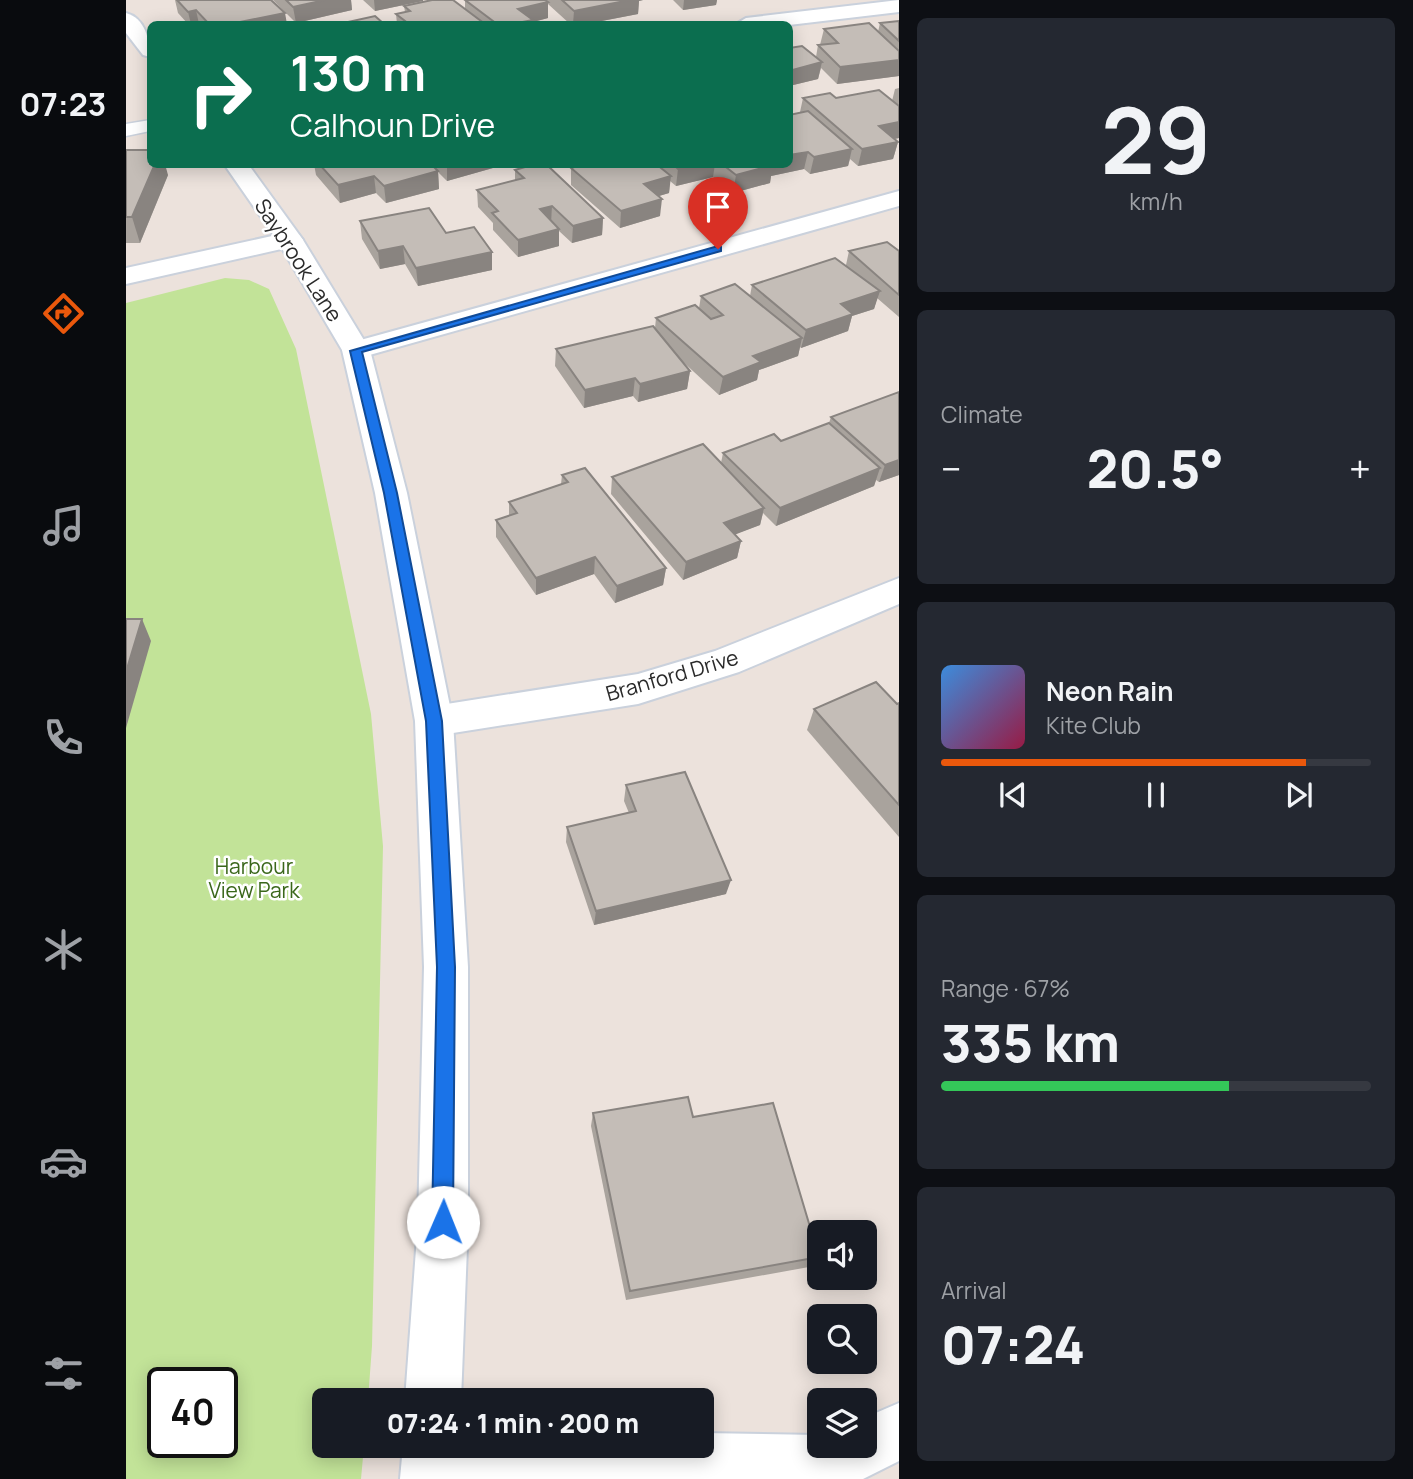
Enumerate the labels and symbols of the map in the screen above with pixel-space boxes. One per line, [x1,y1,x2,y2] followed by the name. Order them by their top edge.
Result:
[688,177,748,249] pin
[249,193,349,327] street label: Saybrook Lane
[602,643,742,707] street label: Branford Drive
[208,852,300,904] park label: Harbour View Park
[406,1185,480,1259] position arrow
[147,1367,238,1458] speed limit sign: 40

